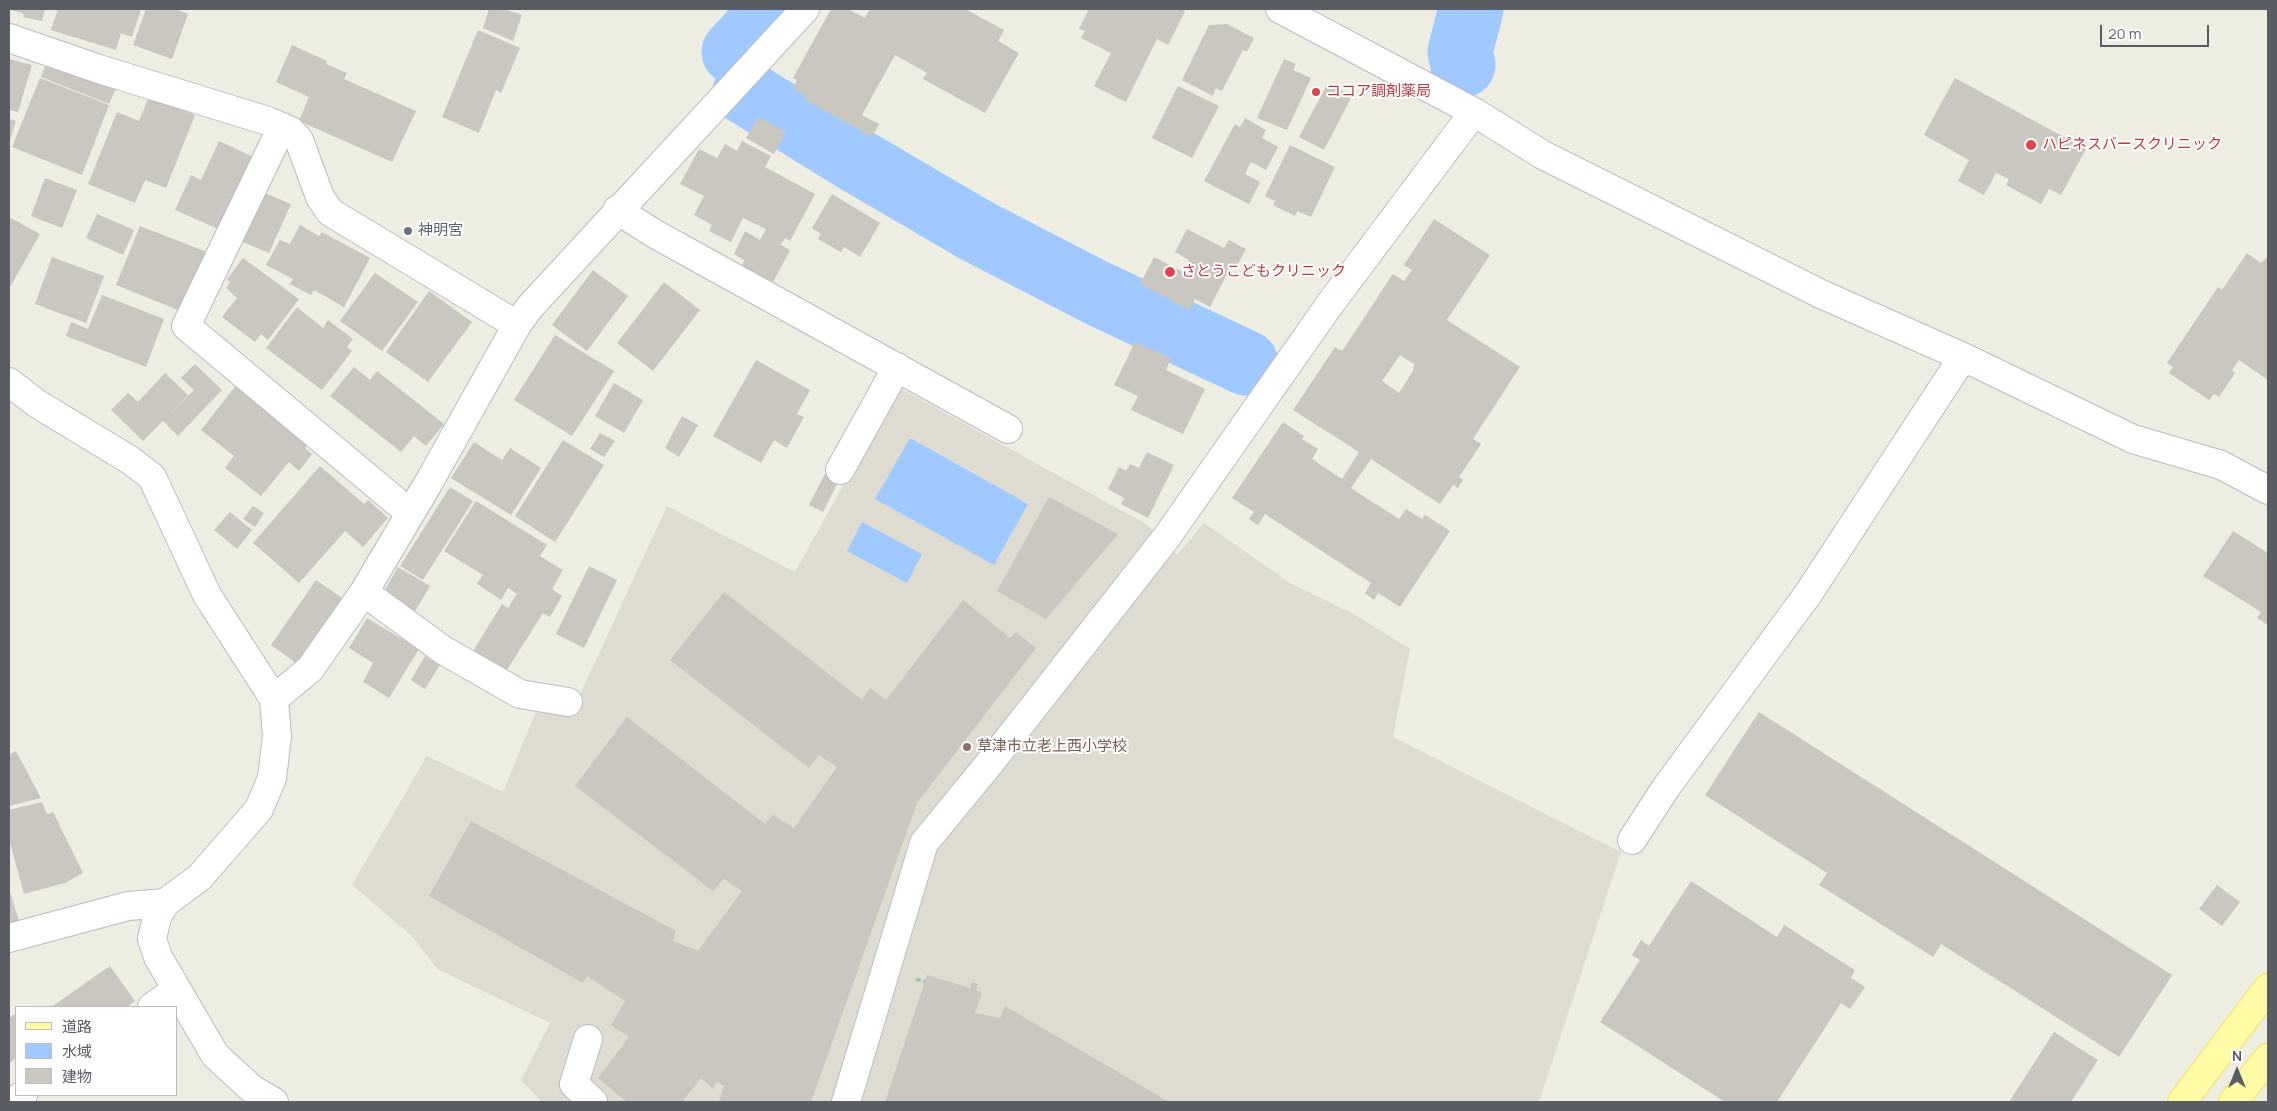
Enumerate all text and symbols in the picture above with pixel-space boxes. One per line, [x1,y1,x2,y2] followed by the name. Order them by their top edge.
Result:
[2102,15,2211,47] scale bar
[2108,23,2141,44] text: 20 m
[1326,83,1431,101] place label: ココア調剤薬局
[1310,86,1322,98] marker: ココア調剤薬局
[2042,136,2222,154] place label: ハピネスバースクリニック
[2024,138,2038,152] marker: ハピネスバースクリニック
[418,222,463,240] place label: 神明宮
[402,225,414,237] marker: 神明宮
[1181,263,1346,281] place label: さとうこどもクリニック
[1163,265,1177,279] marker: さとうこどもクリニック
[977,738,1127,756] place label: 草津市立老上西小学校
[961,741,973,753] marker: 草津市立老上西小学校
[15,1006,178,1096] legend
[62,1016,92,1037] text: 道路
[62,1041,92,1062] text: 水域
[2212,1046,2262,1096] north arrow
[2232,1046,2242,1065] text: N
[62,1066,92,1087] text: 建物

